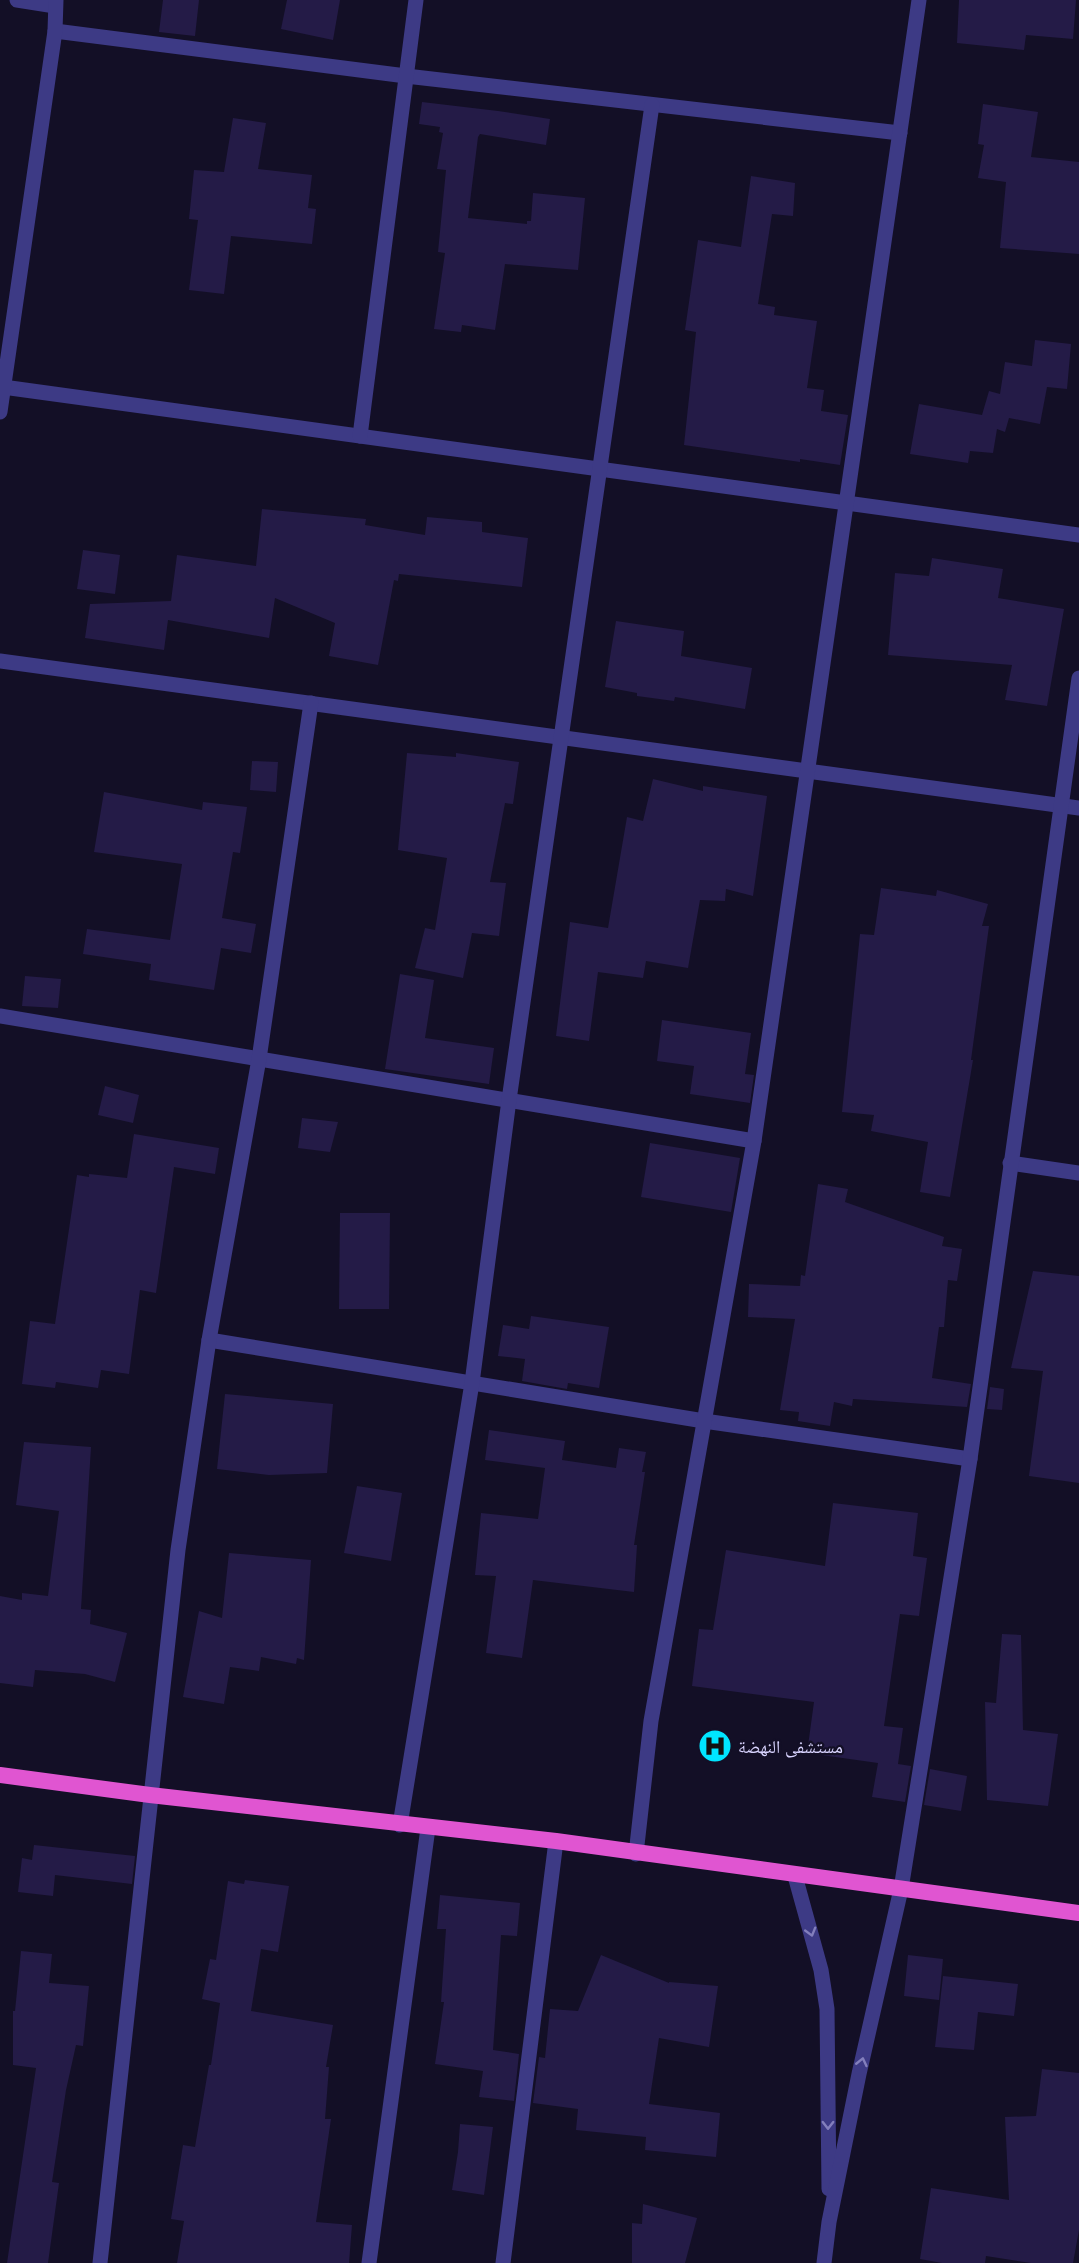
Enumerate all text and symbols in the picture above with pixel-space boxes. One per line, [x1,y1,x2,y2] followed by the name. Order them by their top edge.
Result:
[697,1728,733,1764] hospital icon: مستشفى النهضة
[738,1735,843,1758] place label: مستشفى النهضة
[803,1927,816,1937] one-way arrow
[854,2057,867,2067] one-way arrow
[822,2121,834,2130] one-way arrow

